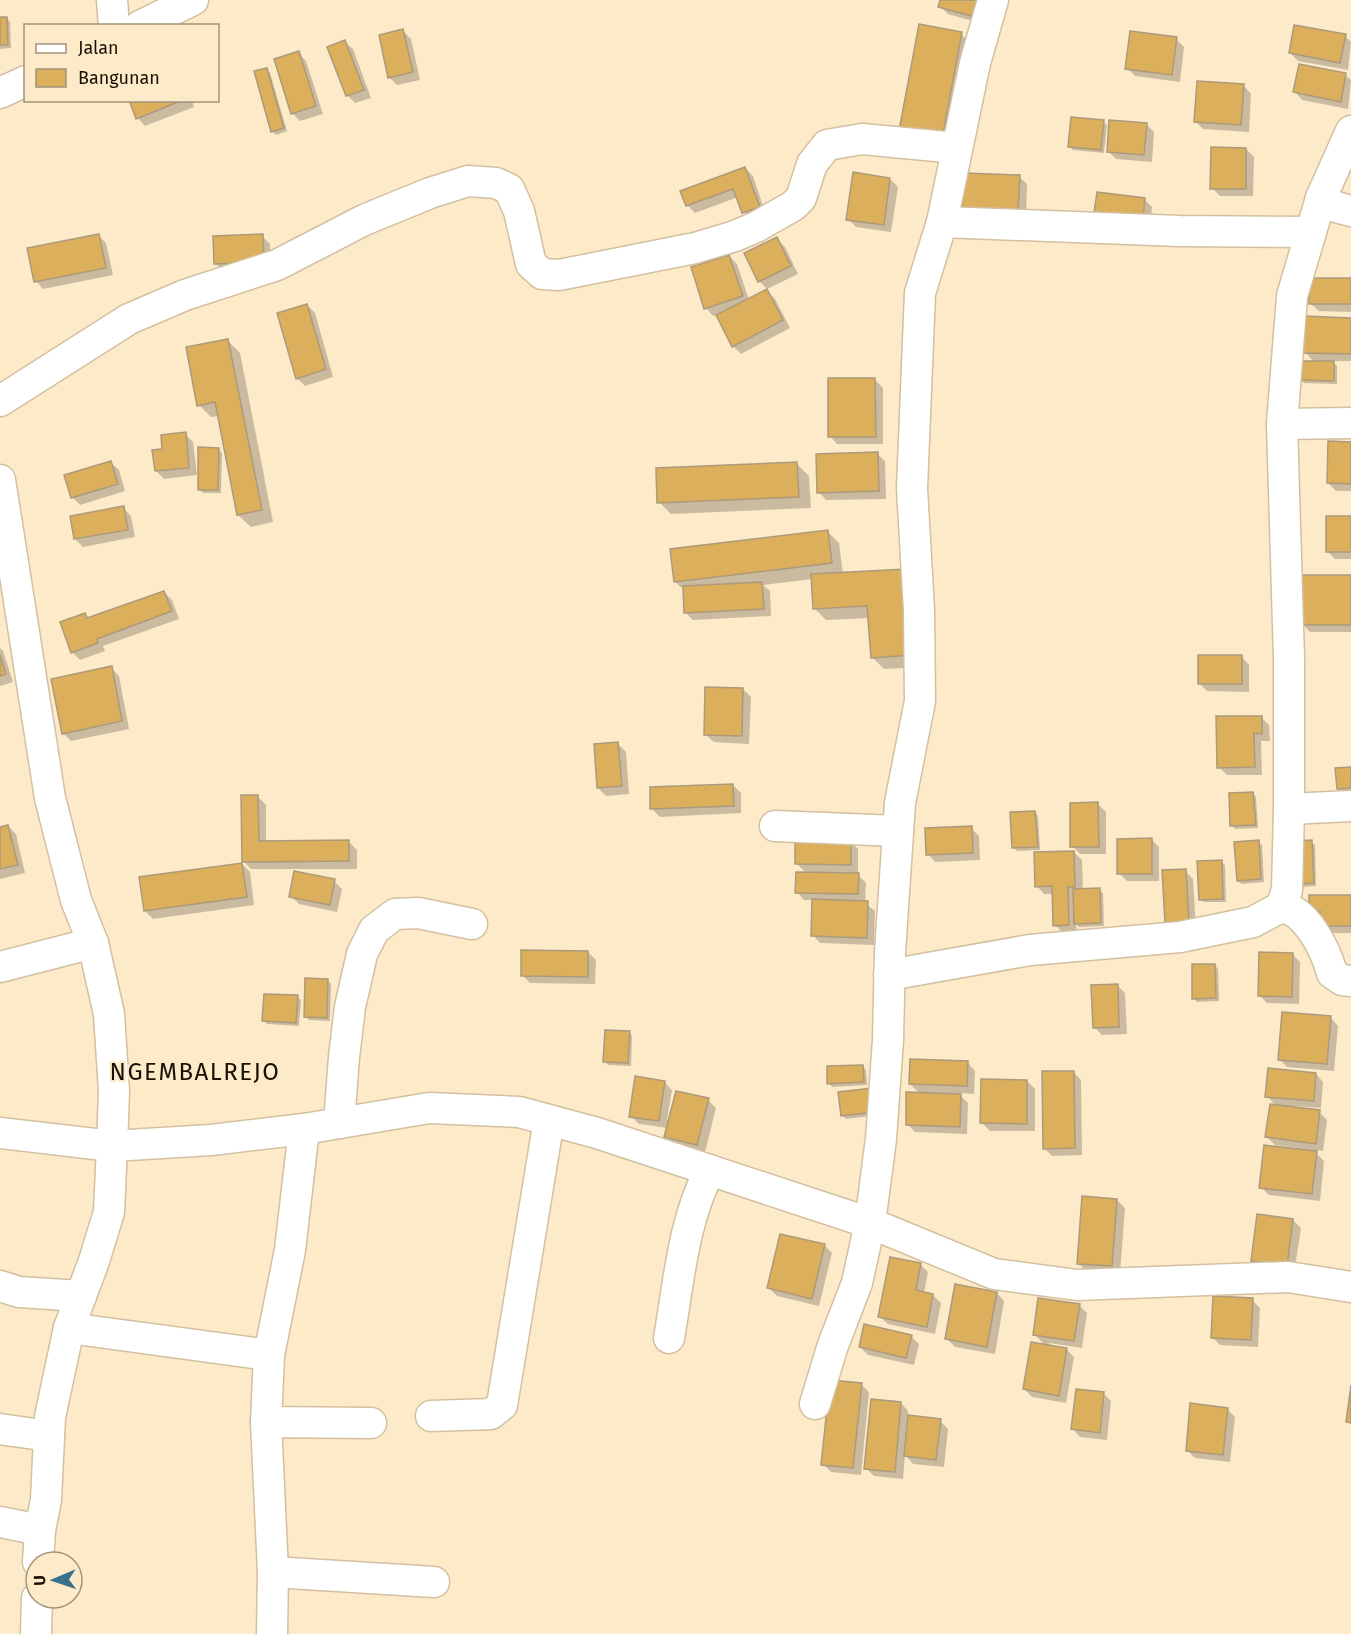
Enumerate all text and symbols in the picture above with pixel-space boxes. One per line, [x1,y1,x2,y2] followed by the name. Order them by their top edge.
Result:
[24,24,219,102] legend
[78,37,119,59] text: Jalan
[78,67,160,89] text: Bangunan
[110,1058,280,1086] district label: NGEMBALREJO
[24,1550,84,1610] north arrow
[30,1575,49,1586] text: U

